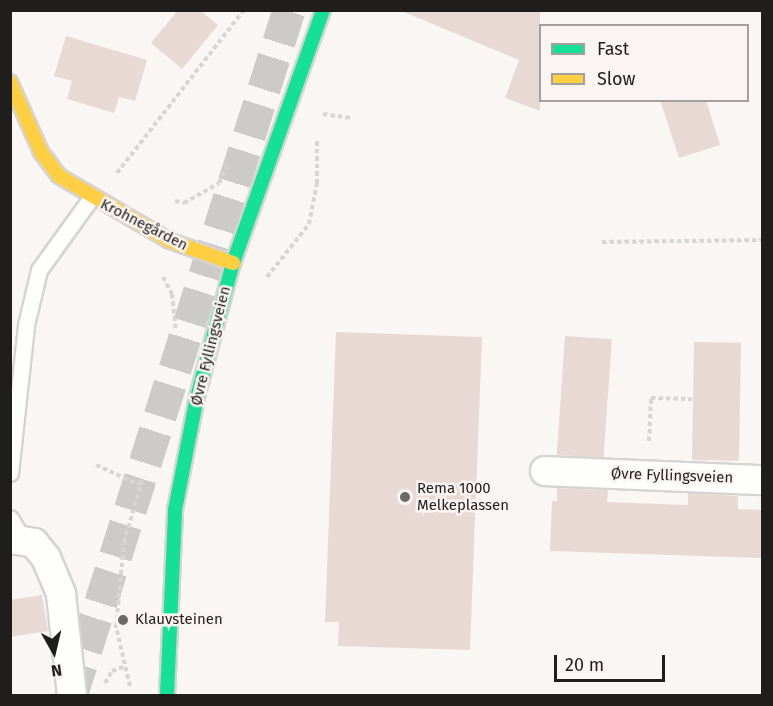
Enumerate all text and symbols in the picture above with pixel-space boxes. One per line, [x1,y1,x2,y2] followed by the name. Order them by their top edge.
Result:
[539,24,749,102] legend
[597,38,629,60] text: Fast
[597,68,635,90] text: Slow
[97,195,191,255] street label: Krohnegården
[187,284,235,408] street label: Øvre Fyllingsveien
[611,465,733,487] street label: Øvre Fyllingsveien
[417,479,509,514] place label: Rema 1000 Melkeplassen
[398,490,412,504] marker: Rema 1000 Melkeplassen
[135,611,223,629] place label: Klauvsteinen
[116,613,130,627] marker: Klauvsteinen
[24,622,84,682] north arrow
[557,643,668,681] scale bar
[565,654,604,676] text: 20 m
[50,660,63,680] text: N

